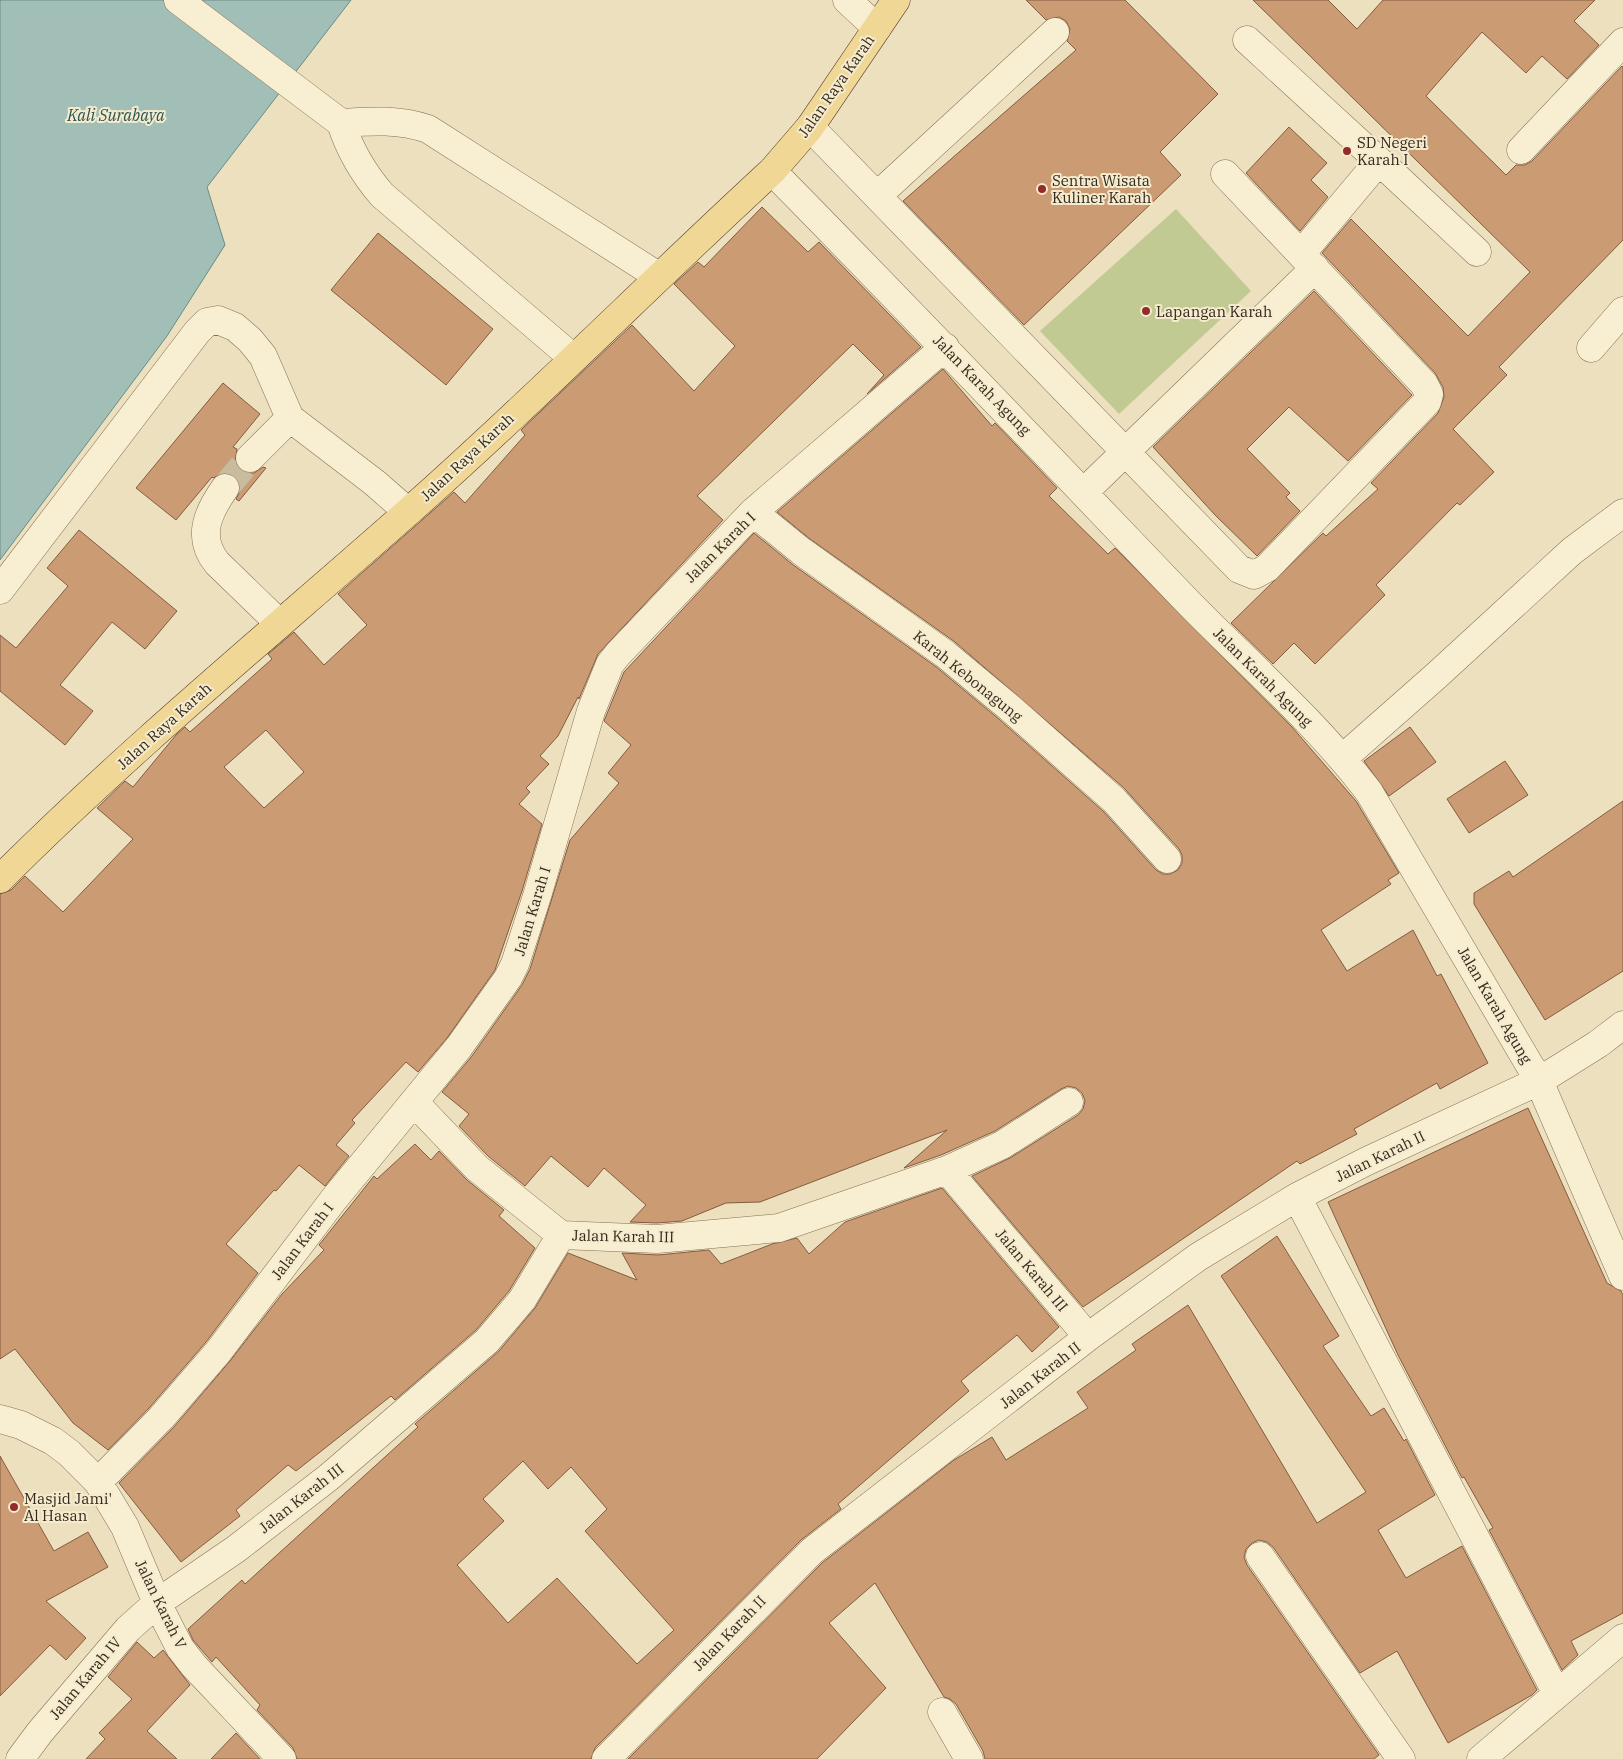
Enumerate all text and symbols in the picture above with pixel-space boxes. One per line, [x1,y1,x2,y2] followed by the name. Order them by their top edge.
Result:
[793,31,879,141] street label: Jalan Raya Karah
[66,105,165,125] water label: Kali Surabaya
[1357,133,1427,169] place label: SD Negeri Karah I
[1341,145,1353,157] marker: SD Negeri Karah I
[1052,171,1151,207] place label: Sentra Wisata Kuliner Karah
[1036,183,1048,195] marker: Sentra Wisata Kuliner Karah
[1156,302,1272,321] place label: Lapangan Karah
[1140,305,1152,317] marker: Lapangan Karah
[929,331,1035,439] street label: Jalan Karah Agung
[416,409,518,505] street label: Jalan Raya Karah
[681,508,759,586] street label: Jalan Karah I
[1209,623,1317,731] street label: Jalan Karah Agung
[910,626,1026,726] street label: Karah Kebonagung
[113,678,215,774] street label: Jalan Raya Karah
[509,864,555,958] street label: Jalan Karah I
[1454,943,1536,1067] street label: Jalan Karah Agung
[1332,1126,1428,1186] street label: Jalan Karah II
[267,1198,337,1284] street label: Jalan Karah I
[992,1225,1072,1315] street label: Jalan Karah III
[572,1226,674,1246] street label: Jalan Karah III
[996,1338,1084,1412] street label: Jalan Karah II
[255,1459,347,1537] street label: Jalan Karah III
[24,1489,112,1525] place label: Masjid Jami' Al Hasan
[8,1501,20,1513] marker: Masjid Jami' Al Hasan
[131,1556,191,1652] street label: Jalan Karah V
[688,1591,770,1675] street label: Jalan Karah II
[45,1633,125,1723] street label: Jalan Karah IV

